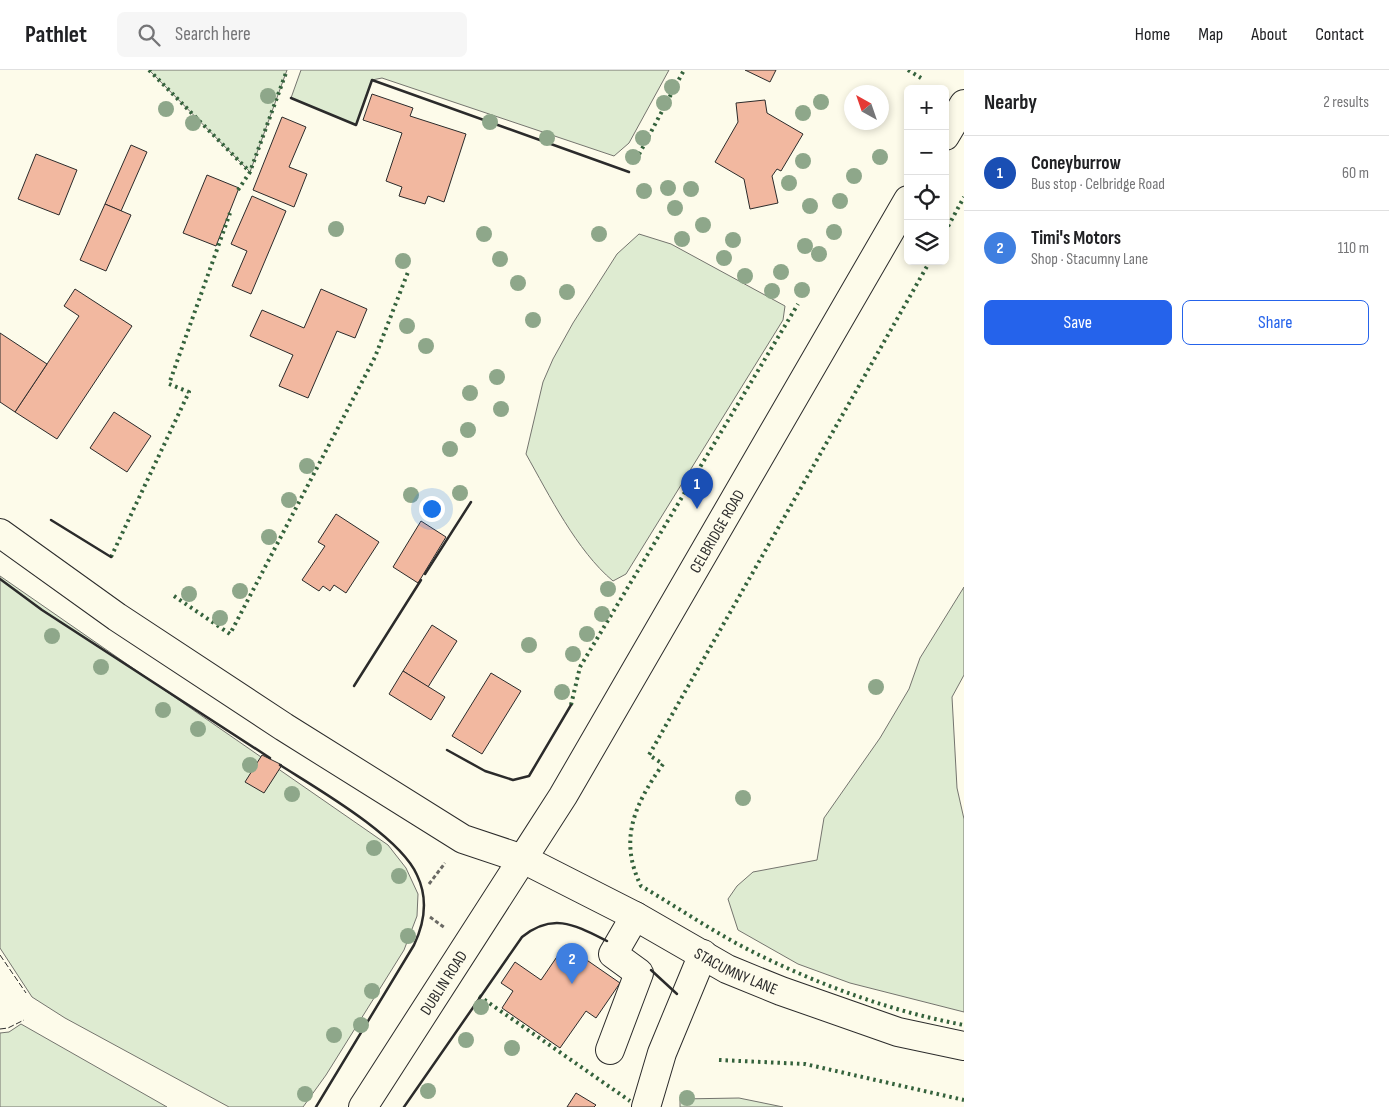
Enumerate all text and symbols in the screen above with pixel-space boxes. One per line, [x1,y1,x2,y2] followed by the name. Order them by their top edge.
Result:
[117,12,467,57] search box
[25,20,87,49] text: Pathlet
[135,21,163,49] icon: search
[175,23,251,46] text: Search here
[1135,24,1170,45] text: Home
[1198,24,1223,45] text: Map
[1251,24,1287,45] text: About
[1315,24,1364,45] text: Contact
[844,85,889,130] north arrow
[904,85,949,265] map controls
[904,85,949,130] button: +
[984,90,1037,115] text: Nearby
[1323,93,1369,112] text: 2 results
[904,130,949,175] button: −
[1031,152,1121,175] text: Coneyburrow
[997,164,1003,183] text: 1
[1342,164,1369,183] text: 60 m
[904,175,949,220] button: locate
[1031,175,1165,194] text: Bus stop · Celbridge Road
[904,220,949,265] button: layers
[1031,227,1121,250] text: Timi's Motors
[996,239,1004,258] text: 2
[1338,239,1369,258] text: 110 m
[1031,250,1148,269] text: Shop · Stacumny Lane
[984,300,1172,345] button: Save
[1182,300,1369,345] button: Share
[681,468,713,509] pin: 1
[686,487,749,577] street label: CELBRIDGE ROAD
[419,496,445,522] your location
[556,943,588,984] pin: 2
[691,944,780,1000] street label: STACUMNY LANE
[417,948,472,1019] street label: DUBLIN ROAD

